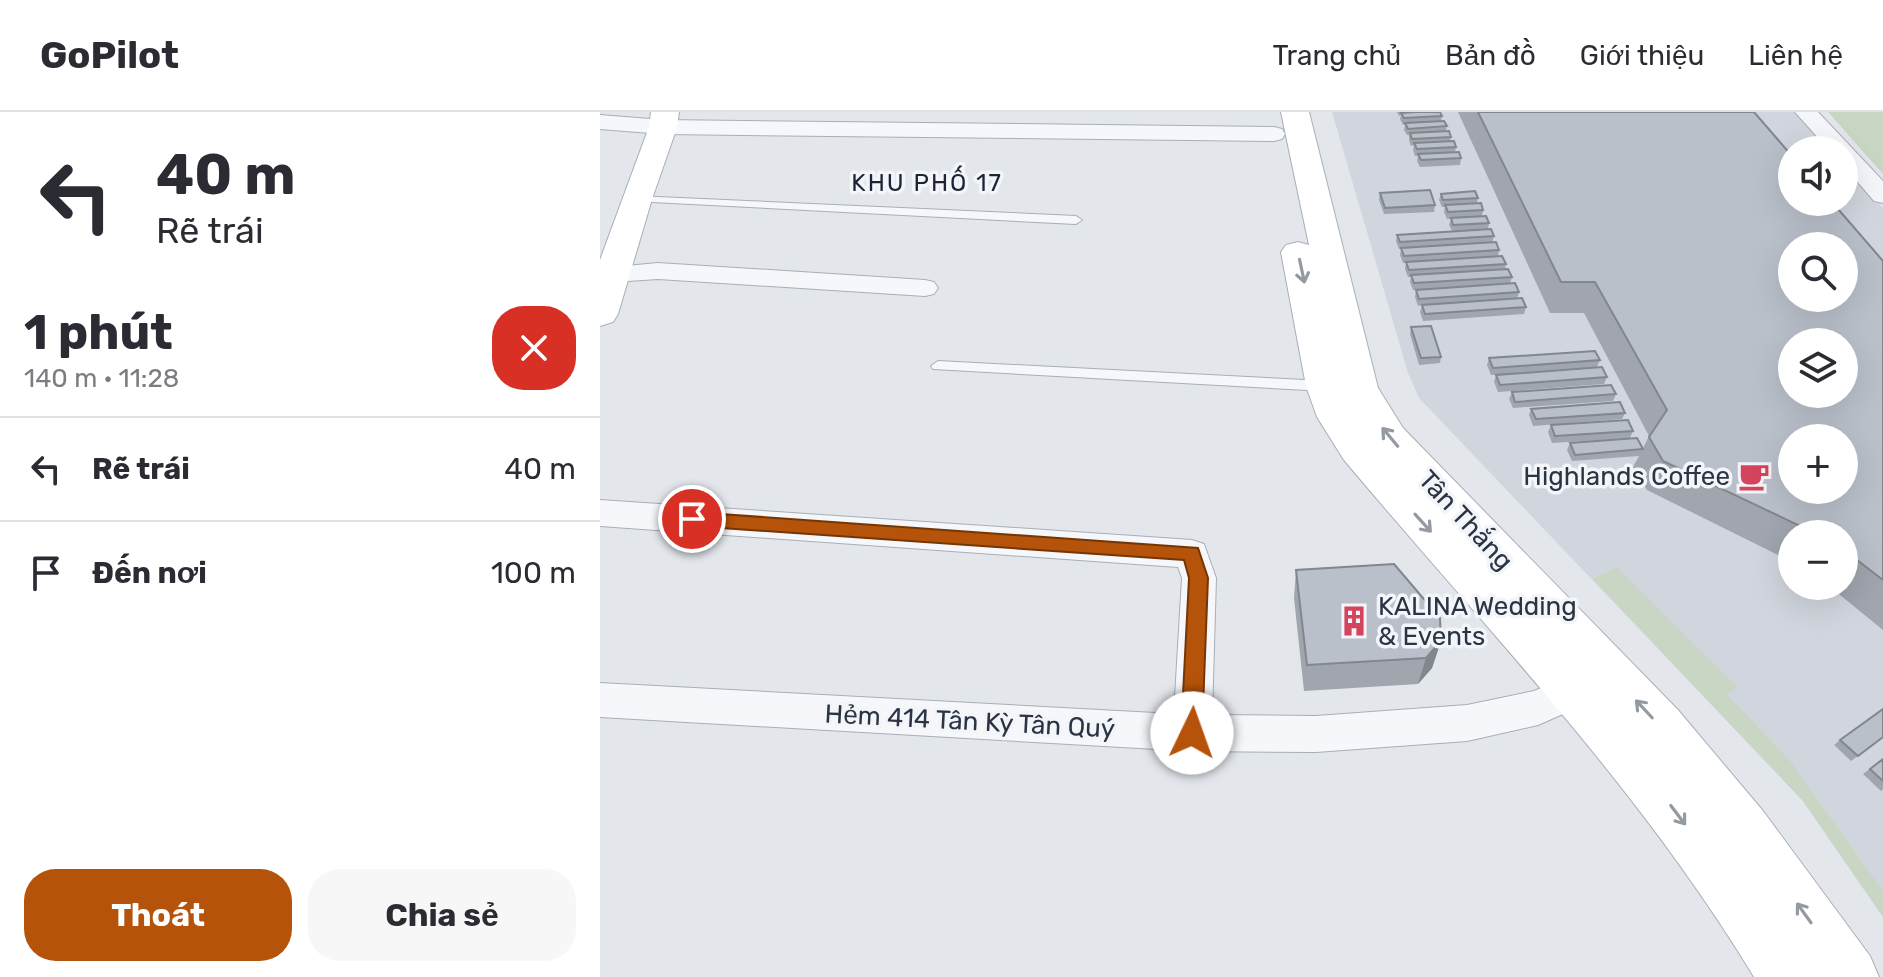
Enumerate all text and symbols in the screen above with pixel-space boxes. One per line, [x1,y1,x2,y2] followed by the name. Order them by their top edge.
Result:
[40,32,179,78] text: GoPilot
[1273,39,1401,72] text: Trang chủ
[1445,39,1536,72] text: Bản đồ
[1580,39,1704,72] text: Giới thiệu
[1748,39,1843,72] text: Liên hệ
[1778,136,1858,600] map controls
[1778,136,1858,216] button: sound
[156,142,296,208] text: 40 m
[24,144,128,248] icon: left
[851,165,1003,197] district label: KHU PHỐ 17
[156,209,264,252] text: Rẽ trái
[1778,232,1858,312] button: search
[1295,258,1310,283] one-way arrow
[24,304,173,361] text: 1 phút
[492,306,576,390] button: close
[1778,328,1858,408] button: layers
[24,363,179,394] text: 140 m · 11:28
[1778,424,1858,504] button: +
[1381,428,1399,448] one-way arrow
[24,447,68,491] icon: left
[92,451,190,487] text: Rẽ trái
[504,451,576,487] text: 40 m
[1737,459,1771,493] cafe icon: Highlands Coffee
[1523,461,1730,492] place label: Highlands Coffee
[1412,463,1521,576] street label: Tân Thắng
[658,485,726,553] pin
[670,497,714,541] icon: arrive
[1414,513,1432,533] one-way arrow
[1778,520,1858,600] button: −
[24,551,68,595] icon: arrive
[92,555,207,591] text: Đến nơi
[491,555,576,591] text: 100 m
[1378,591,1577,652] place label: KALINA Wedding & Events
[1337,604,1371,638] building icon: KALINA Wedding & Events
[1150,691,1234,775] position arrow
[824,698,1116,745] street label: Hẻm 414 Tân Kỳ Tân Quý
[1635,700,1654,719] one-way arrow
[1670,804,1687,825] one-way arrow
[24,869,292,961] button: Thoát
[308,869,576,961] button: Chia sẻ
[1796,903,1813,925] one-way arrow

